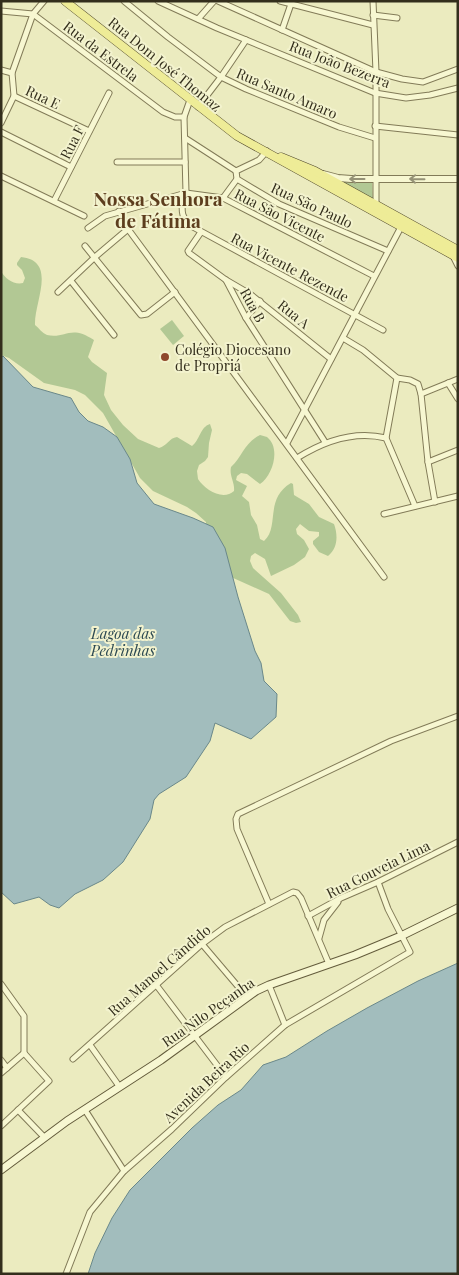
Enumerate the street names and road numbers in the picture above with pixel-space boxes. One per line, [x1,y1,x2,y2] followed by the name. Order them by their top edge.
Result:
[105,12,226,116] street label: Rua Dom José Thomaz
[59,16,143,86] street label: Rua da Estrela
[287,36,393,92] street label: Rua João Bezerra
[234,63,341,123] street label: Rua Santo Amaro
[23,81,63,113] street label: Rua E
[55,122,89,162] street label: Rua F
[268,178,356,232] street label: Rua São Paulo
[231,184,329,246] street label: Rua São Vicente
[228,228,352,306] street label: Rua Vicente Rezende
[236,285,270,326] street label: Rua B
[274,295,314,333] street label: Rua A
[323,836,433,902] street label: Rua Gouveia Lima
[104,920,215,1020] street label: Rua Manoel Cândido
[158,973,258,1051] street label: Rua Nilo Peçanha
[158,1037,253,1127] street label: Avenida Beira Rio

